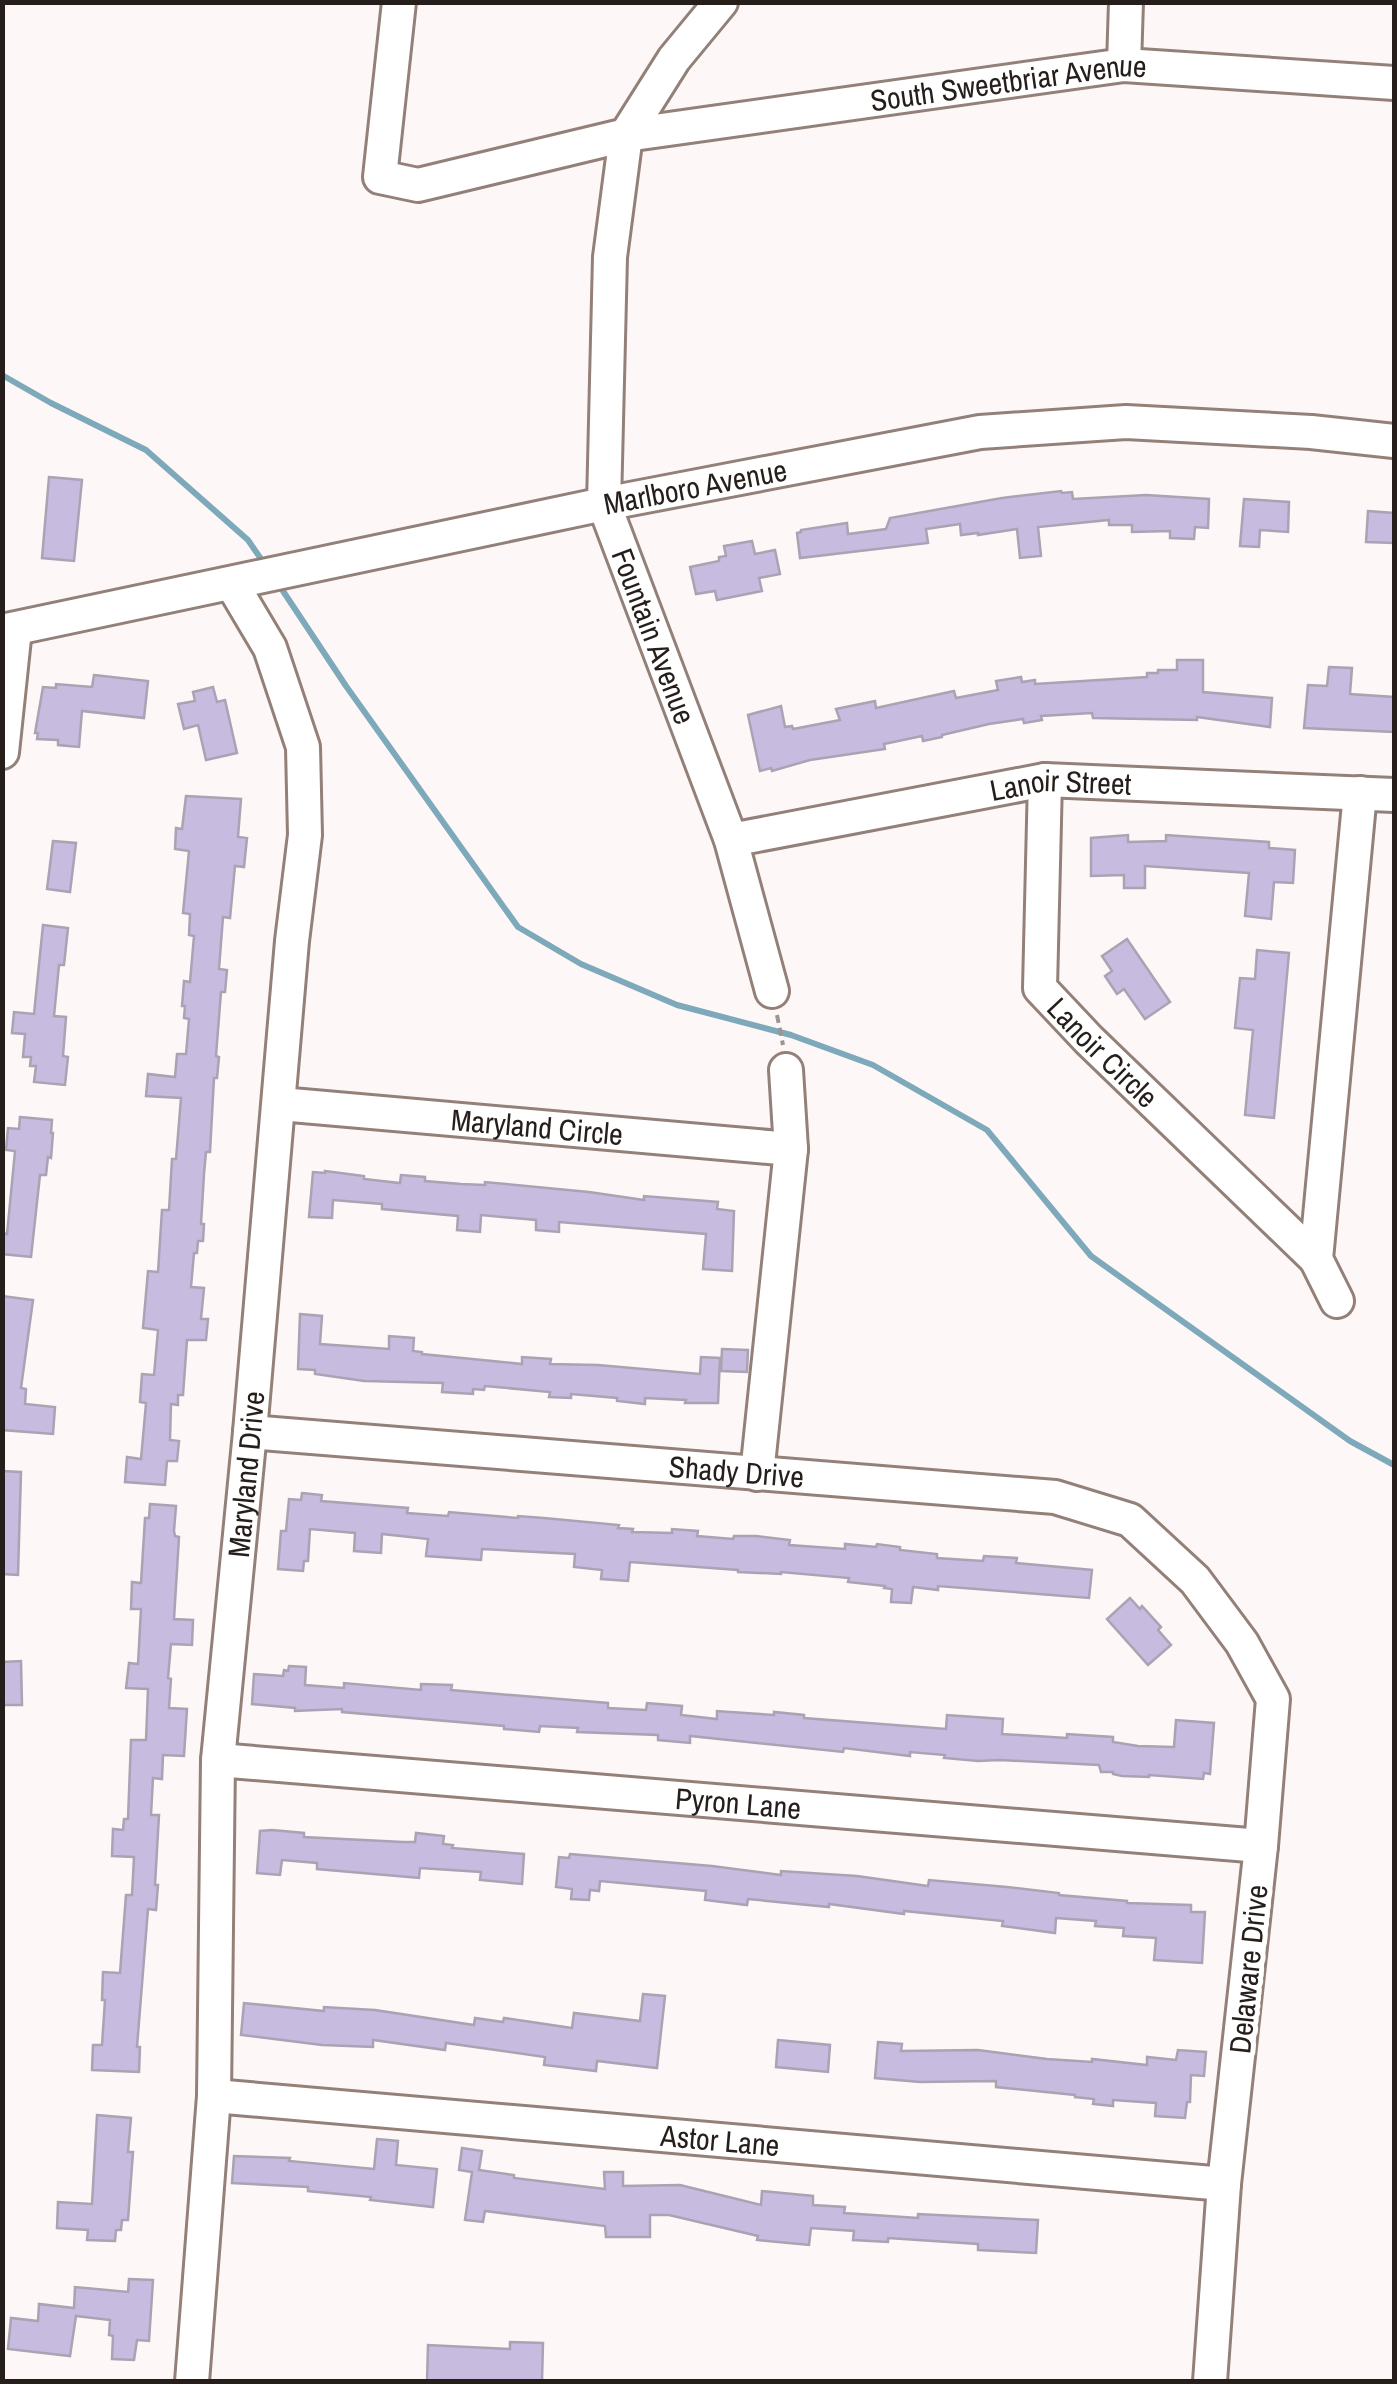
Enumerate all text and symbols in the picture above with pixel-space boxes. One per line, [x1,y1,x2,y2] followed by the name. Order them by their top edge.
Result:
[868,45,1148,120] street label: South Sweetbriar Avenue
[600,449,790,524] street label: Marlboro Avenue
[603,543,705,729] street label: Fountain Avenue
[986,760,1132,810] street label: Lanoir Street
[1039,988,1167,1116] street label: Lanoir Circle
[449,1099,625,1154] street label: Maryland Circle
[218,1389,273,1559] street label: Maryland Drive
[667,1446,806,1497] street label: Shady Drive
[674,1778,803,1828] street label: Pyron Lane
[1219,1883,1277,2055] street label: Delaware Drive
[658,2115,781,2165] street label: Astor Lane

